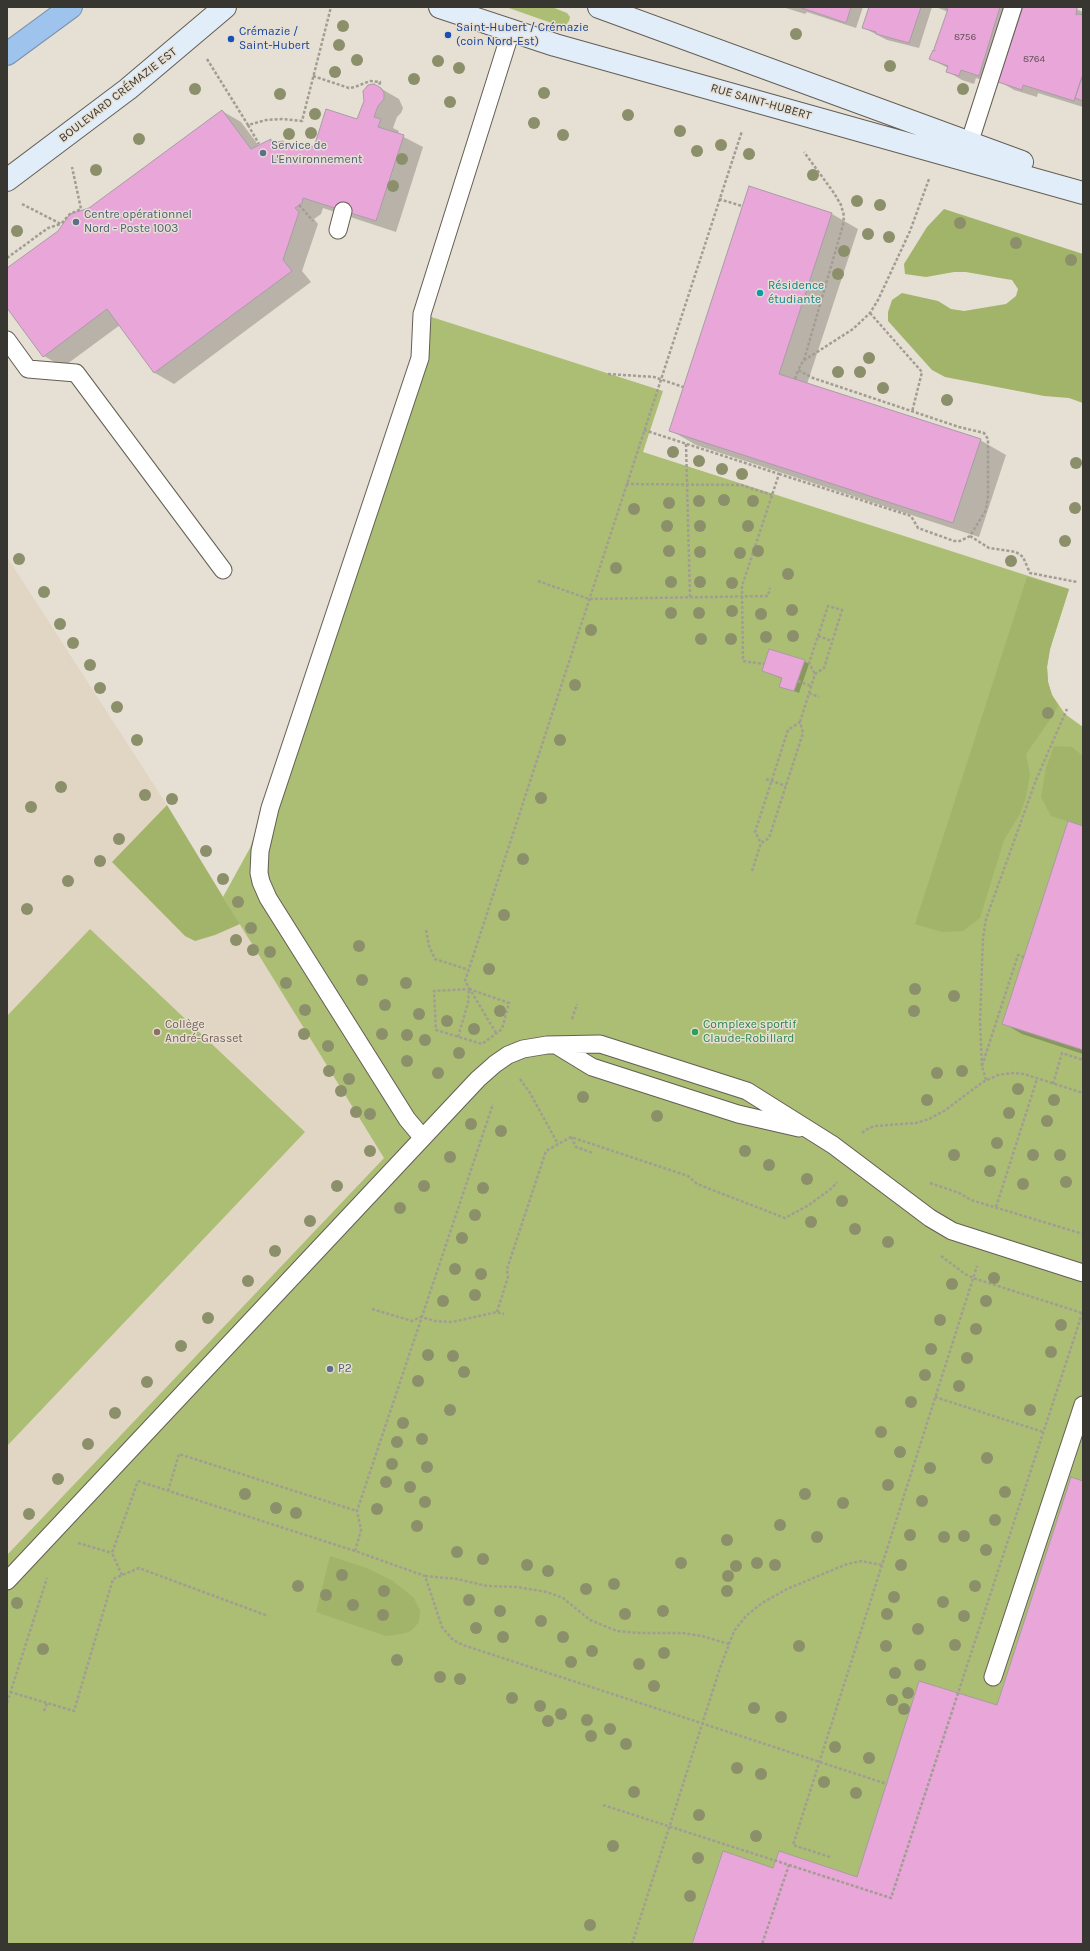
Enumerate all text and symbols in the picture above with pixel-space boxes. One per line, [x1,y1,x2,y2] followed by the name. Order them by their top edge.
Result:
[456,21,589,49] place label: Saint-Hubert / Crémazie (coin Nord-Est)
[239,25,310,53] place label: Crémazie / Saint-Hubert
[443,30,453,40] marker: Saint-Hubert / Crémazie (coin Nord-Est)
[954,31,976,43] house number: 8756
[226,34,236,44] marker: Crémazie / Saint-Hubert
[56,45,180,145] street label: BOULEVARD CRÉMAZIE EST
[1023,53,1045,65] house number: 8764
[709,81,813,123] street label: RUE SAINT-HUBERT
[271,139,363,167] place label: Service de L'Environnement
[258,148,268,158] marker: Service de L'Environnement
[84,208,192,236] place label: Centre opérationnel Nord - Poste 1003
[71,217,81,227] marker: Centre opérationnel Nord - Poste 1003
[768,279,824,307] place label: Résidence étudiante
[755,288,765,298] marker: Résidence étudiante
[165,1018,243,1046] place label: Collège André-Grasset
[703,1018,796,1046] place label: Complexe sportif Claude-Robillard
[152,1027,162,1037] marker: Collège André-Grasset
[690,1027,700,1037] marker: Complexe sportif Claude-Robillard
[338,1362,352,1376] place label: P2
[325,1364,335,1374] marker: P2

